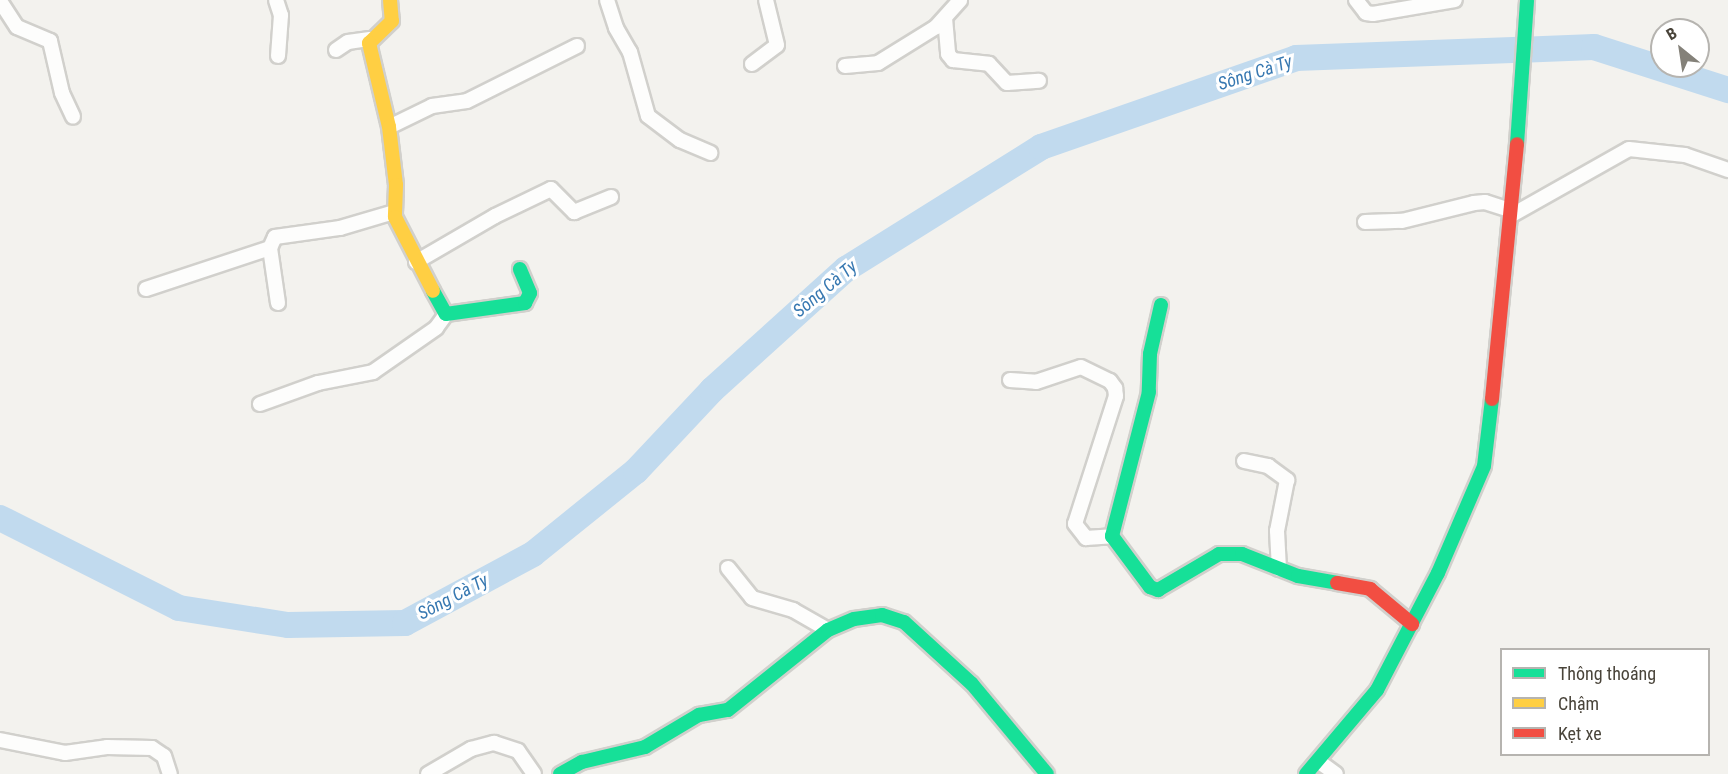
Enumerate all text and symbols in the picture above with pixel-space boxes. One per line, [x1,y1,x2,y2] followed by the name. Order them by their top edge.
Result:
[1650,18,1710,78] north arrow
[1663,23,1680,44] text: B
[1215,51,1295,95] water label: Sông Cà Ty
[789,256,861,322] water label: Sông Cà Ty
[414,569,492,625] water label: Sông Cà Ty
[1500,648,1710,756] legend
[1558,663,1656,684] text: Thông thoáng
[1558,693,1599,714] text: Chậm
[1558,723,1602,744] text: Kẹt xe

